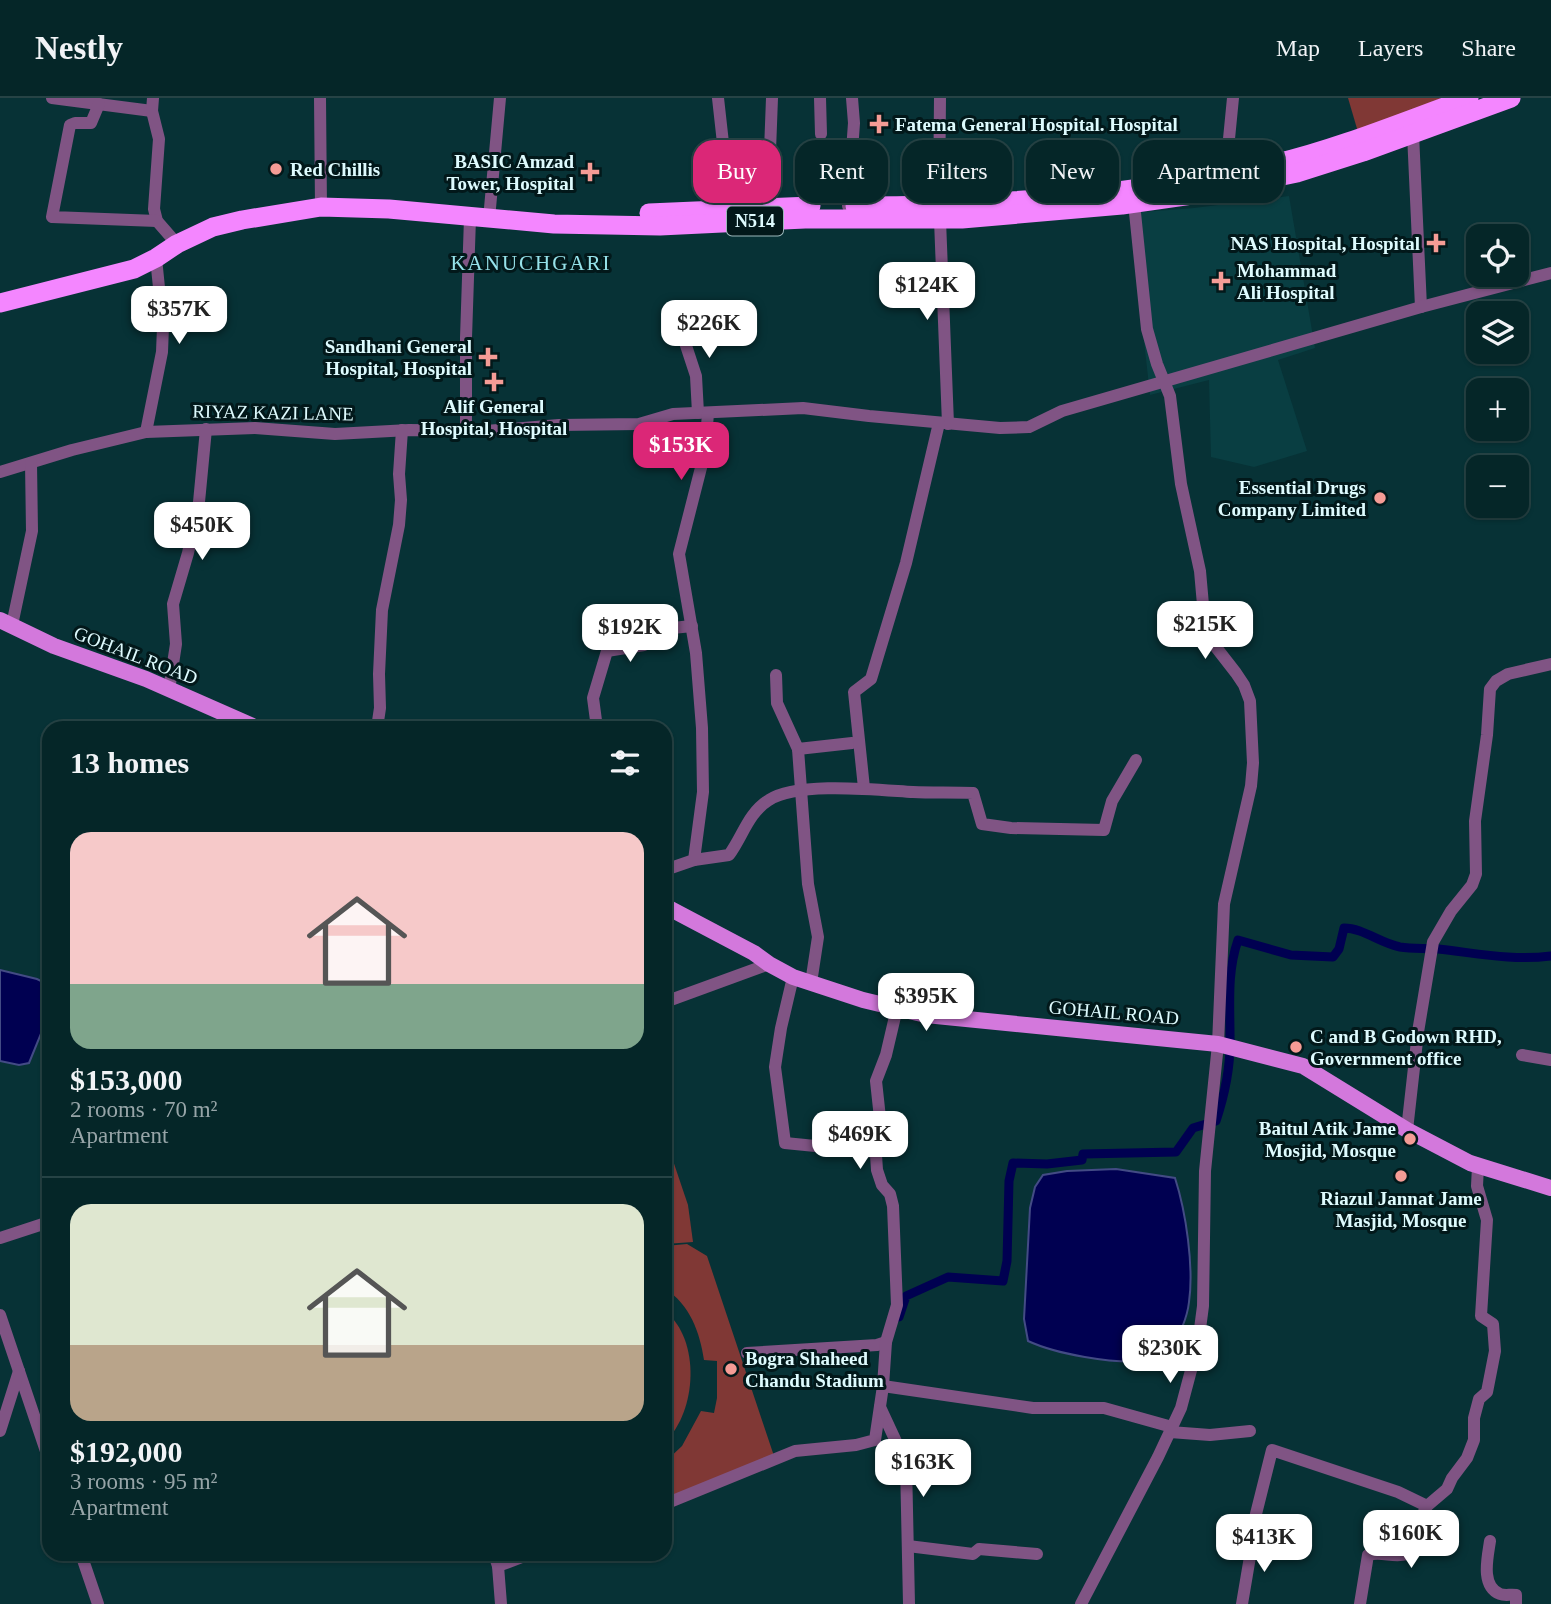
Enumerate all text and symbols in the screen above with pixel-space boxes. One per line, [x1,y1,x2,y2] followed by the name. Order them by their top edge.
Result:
[35,30,123,66] text: Nestly
[1276,35,1320,61] text: Map
[1358,35,1423,61] text: Layers
[1461,35,1516,61] text: Share
[869,114,889,134] marker: Fatema General Hospital. Hospital
[895,114,1178,135] place label: Fatema General Hospital. Hospital
[693,140,781,203] chip: Buy
[795,140,888,203] chip: Rent
[902,140,1012,203] chip: Filters
[1026,140,1119,203] chip: New
[1133,140,1284,203] chip: Apartment
[447,151,574,194] place label: BASIC Amzad Tower, Hospital
[290,159,380,180] place label: Red Chillis
[268,161,284,177] marker: Red Chillis
[580,162,600,182] marker: BASIC Amzad Tower, Hospital
[727,207,783,236] road number: N514
[1466,224,1529,518] map controls
[1466,224,1529,287] button: locate
[1230,233,1420,254] place label: NAS Hospital, Hospital
[1426,233,1446,253] marker: NAS Hospital, Hospital
[450,251,612,275] district label: KANUCHGARI
[1237,260,1337,303] place label: Mohammad Ali Hospital
[878,262,976,322] pin: $124K
[1211,271,1231,291] marker: Mohammad Ali Hospital
[895,272,959,297] text: $124K
[130,286,228,346] pin: $357K
[147,296,211,321] text: $357K
[660,300,758,360] pin: $226K
[1466,301,1529,364] button: layers
[677,310,741,335] text: $226K
[325,336,472,379] place label: Sandhani General Hospital, Hospital
[478,347,498,367] marker: Sandhani General Hospital, Hospital
[484,372,504,392] marker: Alif General Hospital, Hospital
[1466,378,1529,441] button: +
[421,396,567,439] place label: Alif General Hospital, Hospital
[192,401,354,424] street label: RIYAZ KAZI LANE
[632,422,730,482] pin: $153K
[649,432,713,457] text: $153K
[1466,455,1529,518] button: −
[1218,477,1366,520] place label: Essential Drugs Company Limited
[1372,490,1388,506] marker: Essential Drugs Company Limited
[153,503,251,562] pin: $450K
[170,512,234,537] text: $450K
[1156,602,1254,661] pin: $215K
[581,604,679,664] pin: $192K
[1173,611,1237,636] text: $215K
[598,614,662,639] text: $192K
[71,622,201,689] street label: GOHAIL ROAD
[606,744,644,782] icon: filters
[70,746,189,779] text: 13 homes
[294,878,420,1004] icon: home
[877,974,975,1033] pin: $395K
[894,983,958,1008] text: $395K
[1048,996,1180,1029] street label: GOHAIL ROAD
[1310,1026,1502,1069] place label: C and B Godown RHD, Government office
[1288,1039,1304,1055] marker: C and B Godown RHD, Government office
[70,1063,183,1096] text: $153,000
[70,1097,217,1122] text: 2 rooms · 70 m²
[811,1112,909,1171] pin: $469K
[1259,1118,1396,1161] place label: Baitul Atik Jame Mosjid, Mosque
[828,1121,892,1146] text: $469K
[70,1123,168,1148] text: Apartment
[1402,1131,1418,1147] marker: Baitul Atik Jame Mosjid, Mosque
[1393,1168,1409,1184] marker: Riazul Jannat Jame Masjid, Mosque
[1320,1188,1482,1231] place label: Riazul Jannat Jame Masjid, Mosque
[294,1250,420,1376] icon: home
[1121,1326,1219,1385] pin: $230K
[1138,1335,1202,1360] text: $230K
[745,1348,884,1391] place label: Bogra Shaheed Chandu Stadium
[723,1361,739,1377] marker: Bogra Shaheed Chandu Stadium
[70,1435,183,1468] text: $192,000
[874,1440,972,1499] pin: $163K
[891,1449,955,1474] text: $163K
[70,1469,217,1494] text: 3 rooms · 95 m²
[70,1495,168,1520] text: Apartment
[1362,1510,1460,1570] pin: $160K
[1215,1514,1313,1574] pin: $413K
[1379,1520,1443,1545] text: $160K
[1232,1524,1296,1549] text: $413K

